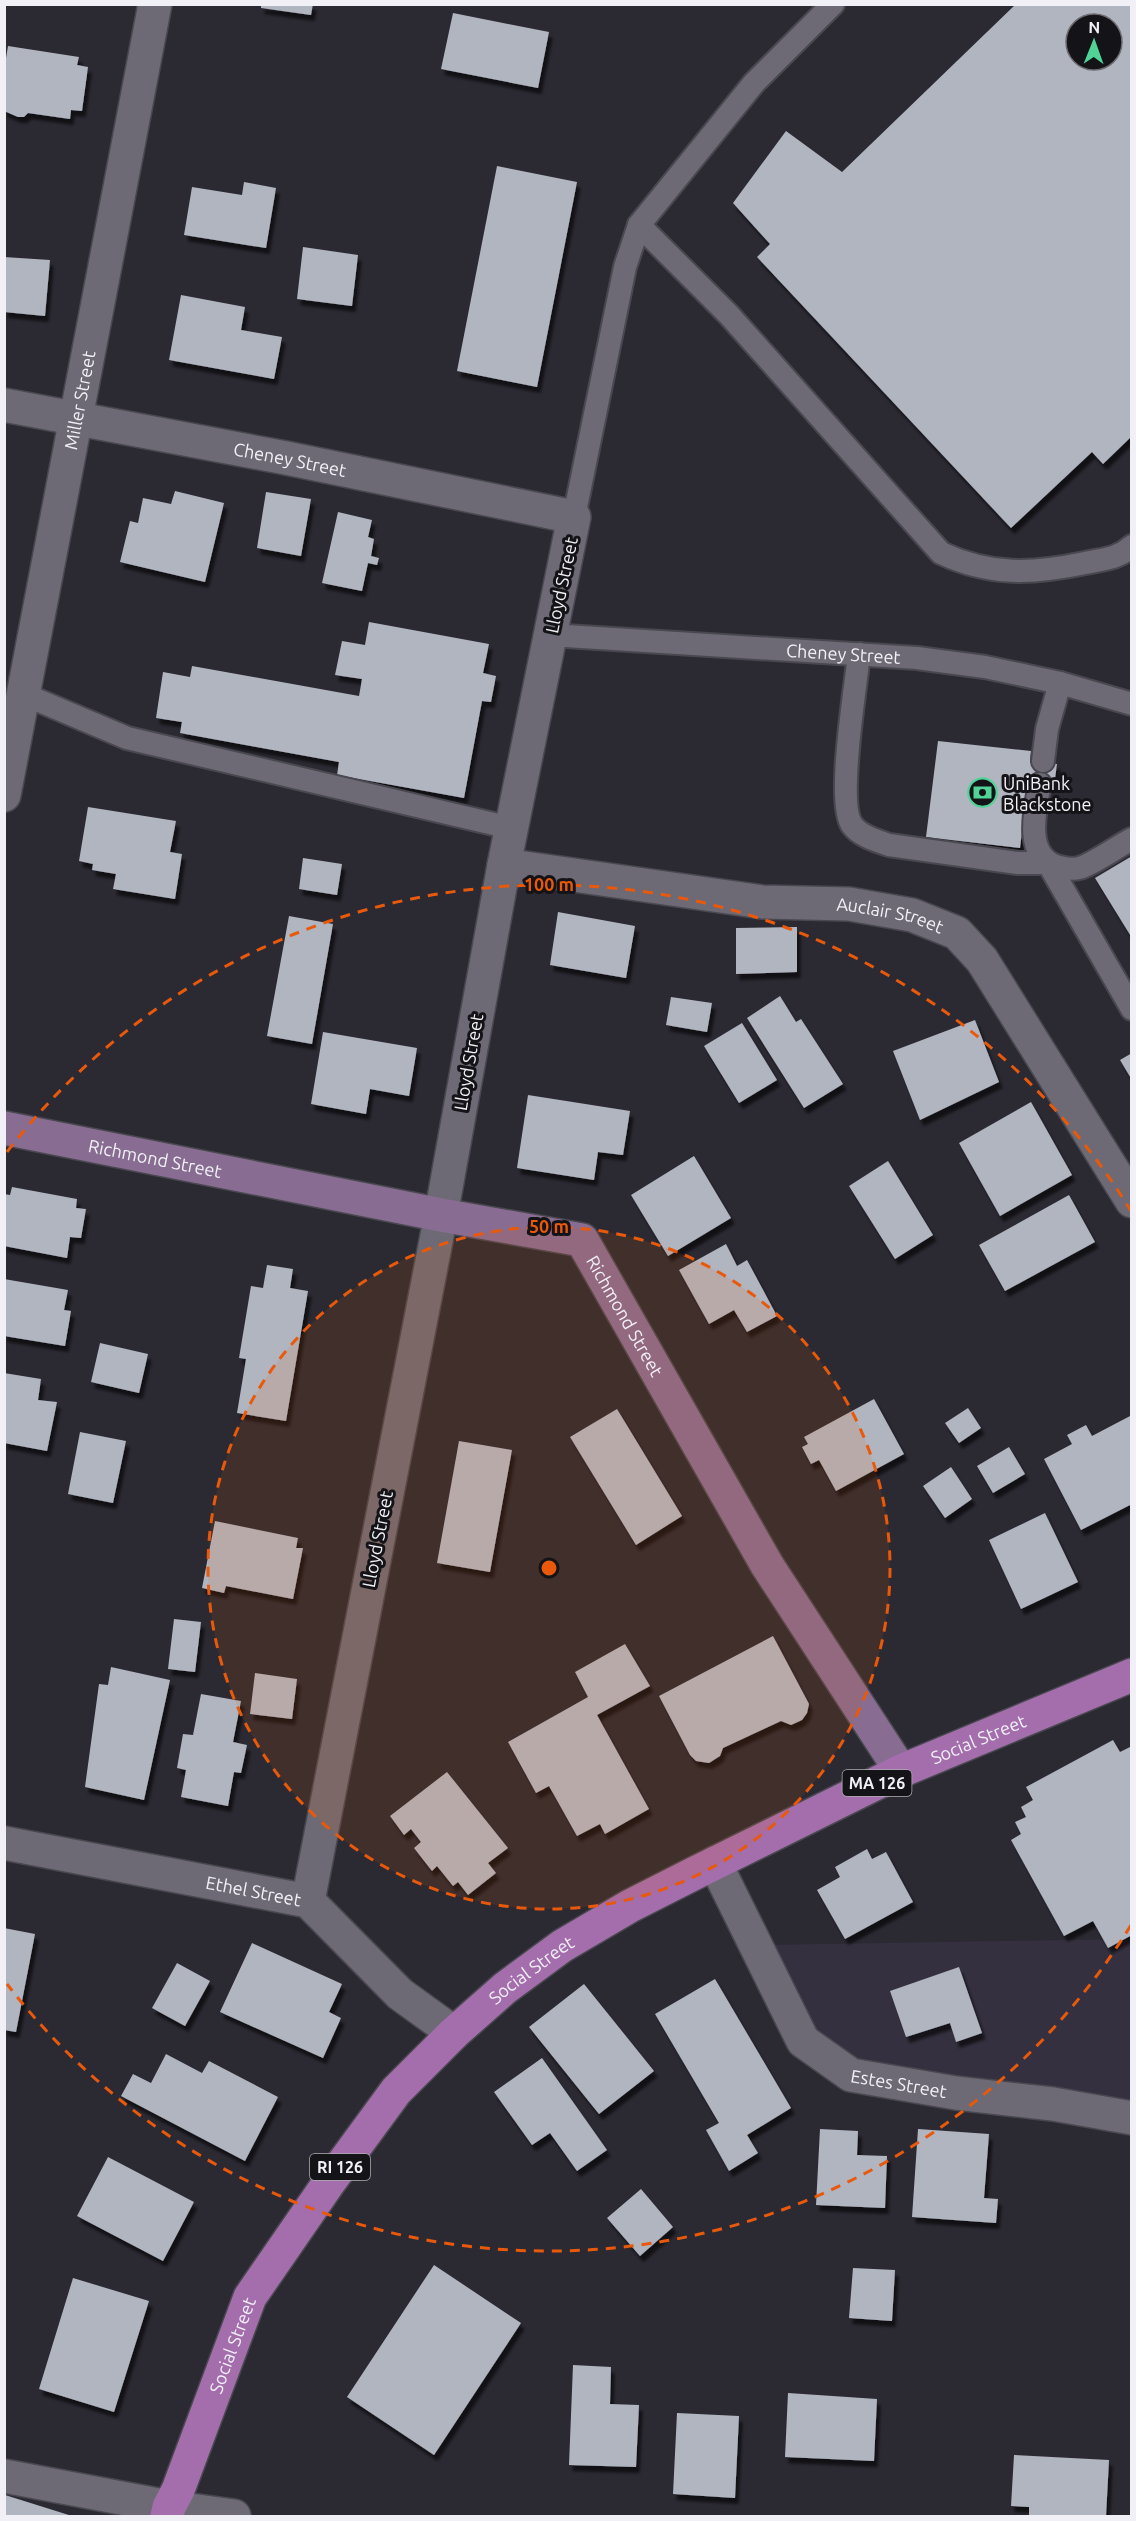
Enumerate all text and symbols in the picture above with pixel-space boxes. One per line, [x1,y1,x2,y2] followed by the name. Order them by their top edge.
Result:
[1064,12,1124,72] north arrow
[1088,18,1100,36] text: N
[60,349,99,451] street label: Miller Street
[232,438,348,480] street label: Cheney Street
[541,535,581,635] street label: Lloyd Street
[786,640,901,667] street label: Cheney Street
[1003,773,1092,814] place label: UniBank Blackstone
[966,777,998,809] bank icon: UniBank Blackstone
[524,874,574,894] text: 100 m
[836,894,947,937] street label: Auclair Street
[450,1012,486,1112] street label: Lloyd Street
[87,1135,223,1181] street label: Richmond Street
[529,1216,569,1236] text: 50 m
[583,1252,667,1380] street label: Richmond Street
[358,1489,396,1589] street label: Lloyd Street
[539,1558,559,1578] centre of rings
[928,1710,1029,1768] street label: Social Street
[842,1770,912,1796] road number: MA 126
[204,1872,303,1909] street label: Ethel Street
[484,1931,577,2008] street label: Social Street
[849,2065,948,2101] street label: Estes Street
[310,2154,370,2180] road number: RI 126
[205,2294,259,2396] street label: Social Street

